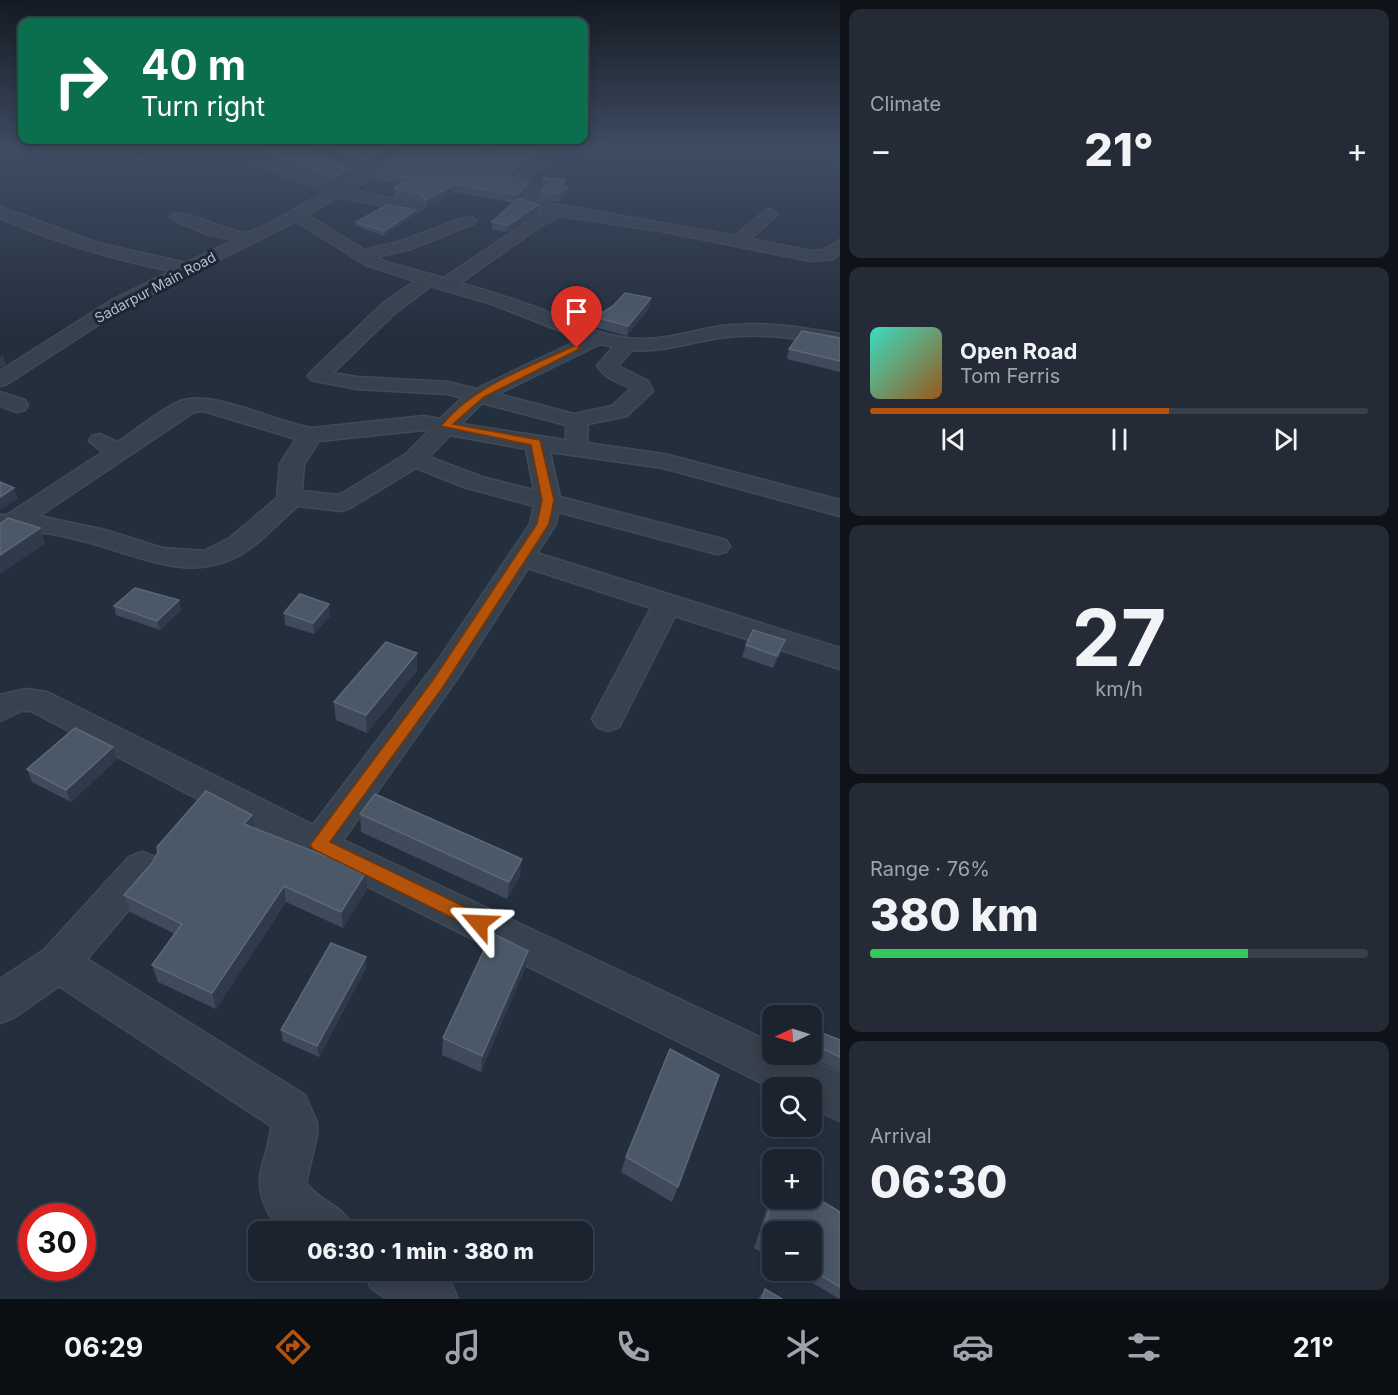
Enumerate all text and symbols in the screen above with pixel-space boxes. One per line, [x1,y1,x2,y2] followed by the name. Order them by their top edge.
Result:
[141,39,246,90] text: 40 m
[42,42,120,120] icon: right
[141,90,265,123] text: Turn right
[870,92,941,116] text: Climate
[1084,122,1154,177] text: 21°
[870,130,892,170] text: −
[1346,130,1368,170] text: +
[92,248,218,326] street label: Sadarpur Main Road
[551,286,602,348] pin
[560,295,593,328] icon: arrive
[960,338,1077,364] text: Open Road
[960,364,1060,388] text: Tom Ferris
[937,423,970,456] icon: previous
[1103,423,1136,456] icon: pause
[1269,423,1302,456] icon: next
[1072,590,1166,685] text: 27
[1095,677,1143,701] text: km/h
[870,857,990,881] text: Range · 76%
[870,887,1039,942] text: 380 km
[447,891,511,955] position arrow
[762,1005,822,1065] north arrow
[762,1005,822,1281] map controls
[762,1077,822,1137] button: search
[870,1124,932,1148] text: Arrival
[762,1149,822,1209] button: +
[870,1154,1007,1209] text: 06:30
[18,1203,96,1281] speed limit sign: 30
[762,1221,822,1281] button: −
[307,1238,534,1264] text: 06:30 · 1 min · 380 m
[272,1326,314,1368] icon: directions
[442,1326,484,1368] icon: music
[612,1326,654,1368] icon: phone
[782,1326,824,1368] icon: climate
[952,1326,994,1368] icon: car
[1123,1326,1165,1368] icon: filters
[64,1331,143,1364] text: 06:29
[1293,1331,1334,1364] text: 21°

